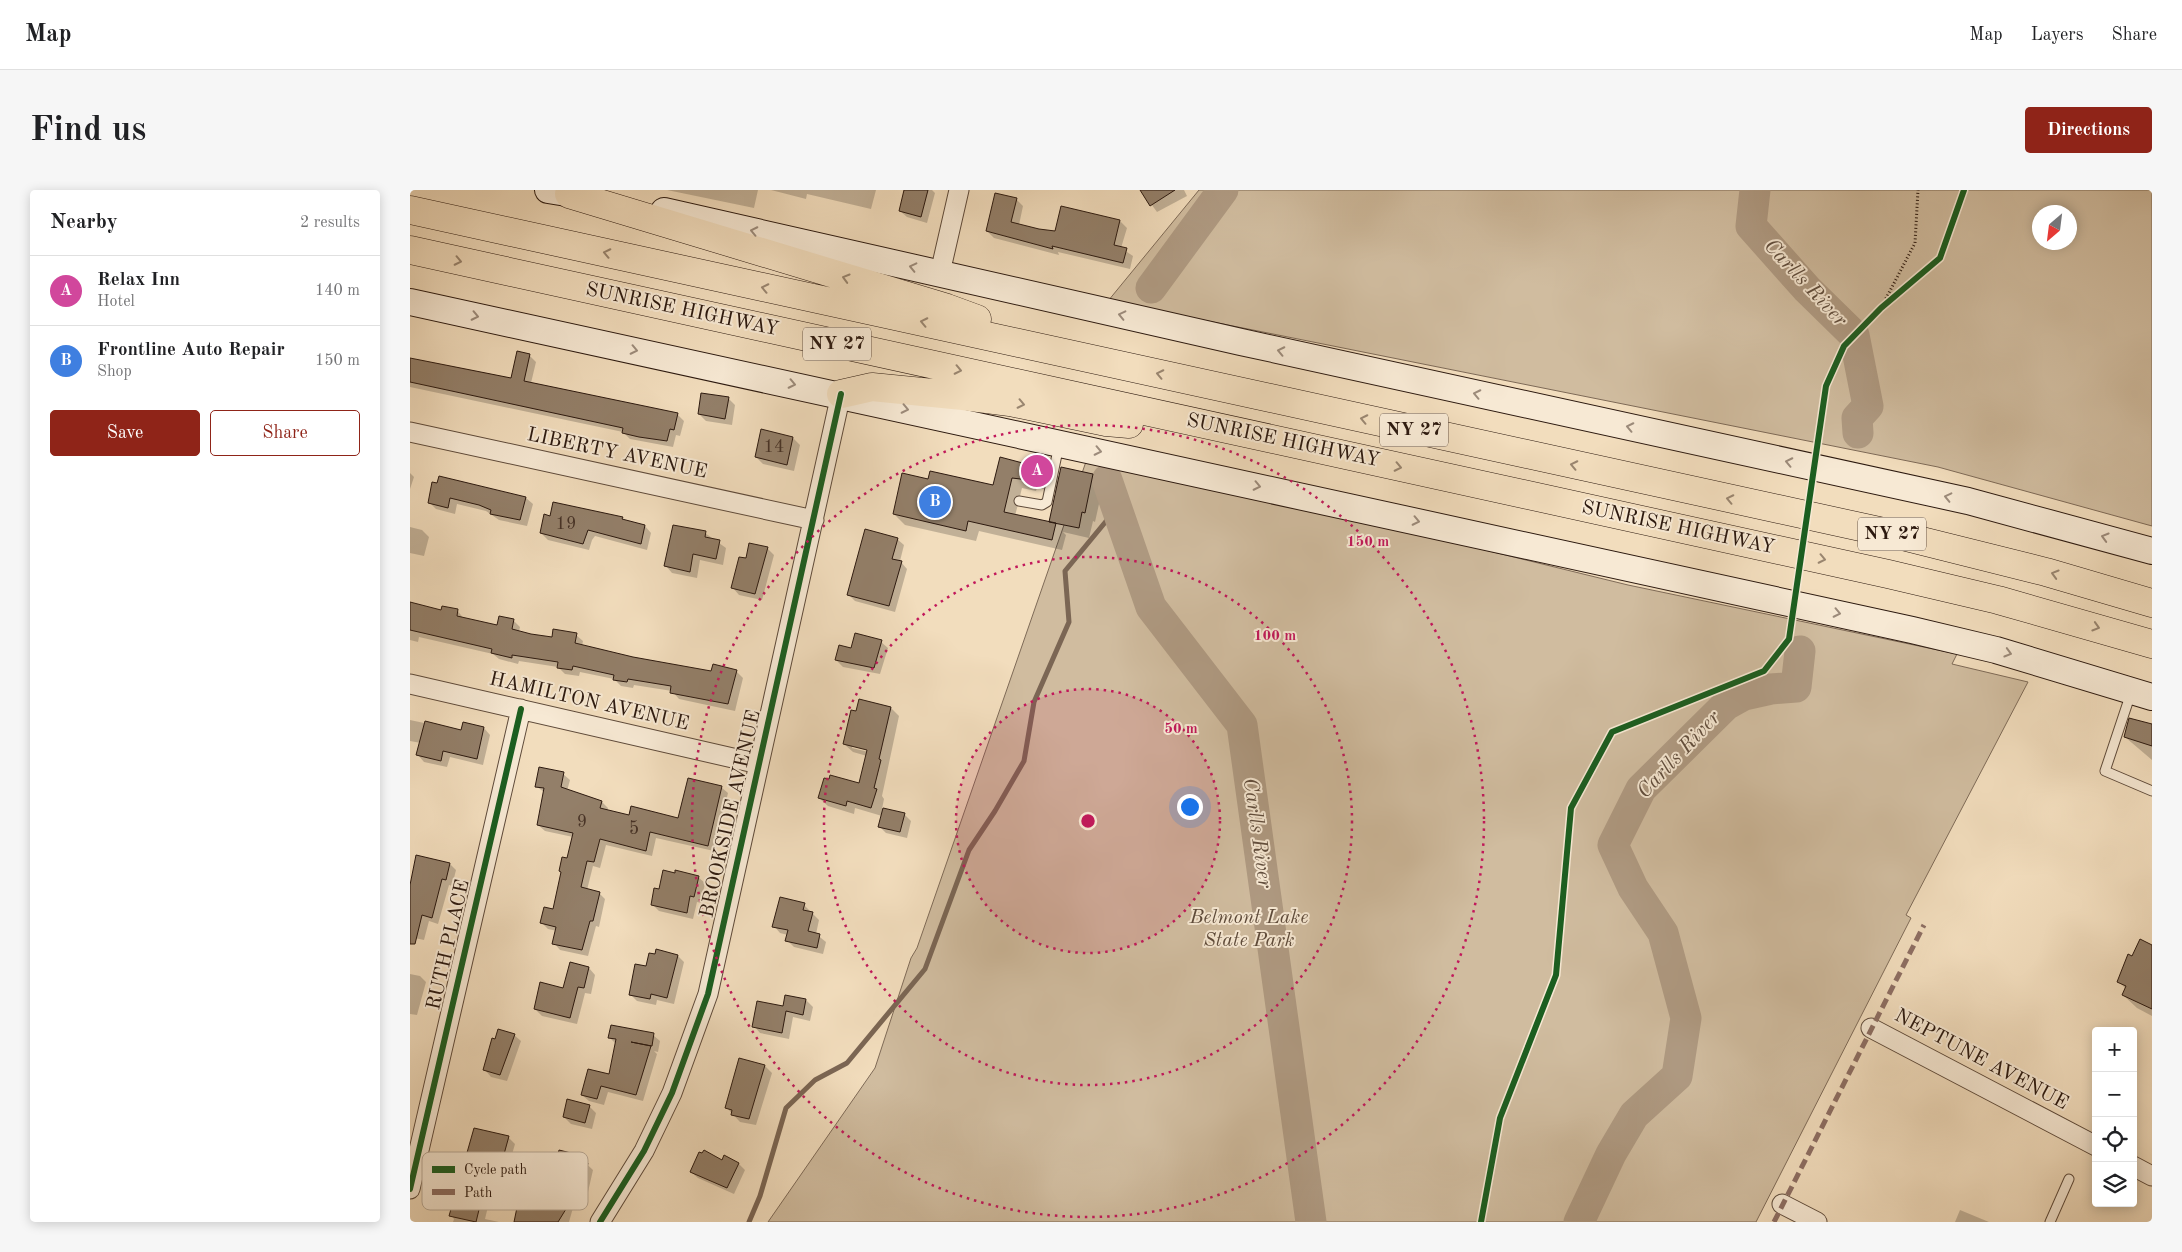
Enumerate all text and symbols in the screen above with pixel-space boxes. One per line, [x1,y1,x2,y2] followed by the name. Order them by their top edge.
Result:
[25,23,72,47] text: Map
[1969,26,2003,44] text: Map
[2031,26,2083,44] text: Layers
[2111,26,2157,44] text: Share
[2025,107,2152,153] button: Directions
[30,113,146,148] text: Find us
[2032,205,2077,250] north arrow
[50,212,118,233] text: Nearby
[300,215,360,231] text: 2 results
[750,226,759,237] one-way arrow
[1759,235,1851,331] water label: Carlls River
[602,248,611,259] one-way arrow
[453,255,462,266] one-way arrow
[908,262,917,272] one-way arrow
[97,271,180,290] text: Relax Inn
[842,274,851,284] one-way arrow
[584,280,781,340] street label: SUNRISE HIGHWAY
[60,283,72,299] text: A
[315,283,360,299] text: 140 m
[761,283,770,293] one-way arrow
[97,294,135,310] text: Hotel
[470,310,479,320] one-way arrow
[1118,310,1127,321] one-way arrow
[920,317,929,328] one-way arrow
[803,328,871,360] road number: NY 27
[97,341,285,360] text: Frontline Auto Repair
[629,344,638,355] one-way arrow
[1276,346,1285,356] one-way arrow
[60,353,72,369] text: B
[315,353,360,369] text: 150 m
[97,364,132,380] text: Shop
[954,365,963,375] one-way arrow
[1155,369,1164,380] one-way arrow
[788,378,797,389] one-way arrow
[1472,389,1481,400] one-way arrow
[1017,399,1026,409] one-way arrow
[901,403,910,414] one-way arrow
[50,410,200,456] button: Save
[210,410,360,456] button: Share
[1185,411,1382,471] street label: SUNRISE HIGHWAY
[1359,414,1368,425] one-way arrow
[1380,414,1448,446] road number: NY 27
[1626,422,1635,433] one-way arrow
[525,425,709,483] street label: LIBERTY AVENUE
[764,438,784,456] house number: 14
[1094,445,1103,456] one-way arrow
[1021,452,1053,490] pin: A
[1785,457,1794,468] one-way arrow
[1569,460,1578,471] one-way arrow
[1393,461,1402,472] one-way arrow
[1252,480,1261,491] one-way arrow
[919,483,951,521] pin: B
[1943,492,1952,503] one-way arrow
[1725,494,1734,505] one-way arrow
[1580,498,1777,558] street label: SUNRISE HIGHWAY
[556,515,576,533] house number: 19
[1411,515,1420,526] one-way arrow
[1858,518,1926,550] road number: NY 27
[2102,533,2110,543] one-way arrow
[1347,535,1389,550] text: 150 m
[1817,553,1826,564] one-way arrow
[2051,570,2059,580] one-way arrow
[1833,607,1842,618] one-way arrow
[2091,621,2099,631] one-way arrow
[1254,629,1296,644] text: 100 m
[2004,648,2012,658] one-way arrow
[487,669,691,735] street label: HAMILTON AVENUE
[1633,707,1725,803] water label: Carlls River
[697,708,765,920] street label: BROOKSIDE AVENUE
[1164,722,1198,737] text: 50 m
[1239,777,1275,890] water label: Carlls River
[1177,794,1203,820] your location
[1079,812,1097,830] centre of rings
[577,813,587,831] house number: 9
[629,820,639,838] house number: 5
[424,878,474,1012] street label: RUTH PLACE
[1189,908,1308,951] park label: Belmont Lake State Park
[1891,1006,2071,1114] street label: NEPTUNE AVENUE
[2092,1027,2137,1207] map controls
[2092,1027,2137,1072] button: +
[2092,1072,2137,1117] button: −
[2092,1117,2137,1162] button: locate
[422,1152,588,1210] legend
[2092,1162,2137,1207] button: layers
[464,1163,527,1177] text: Cycle path
[464,1186,493,1200] text: Path

